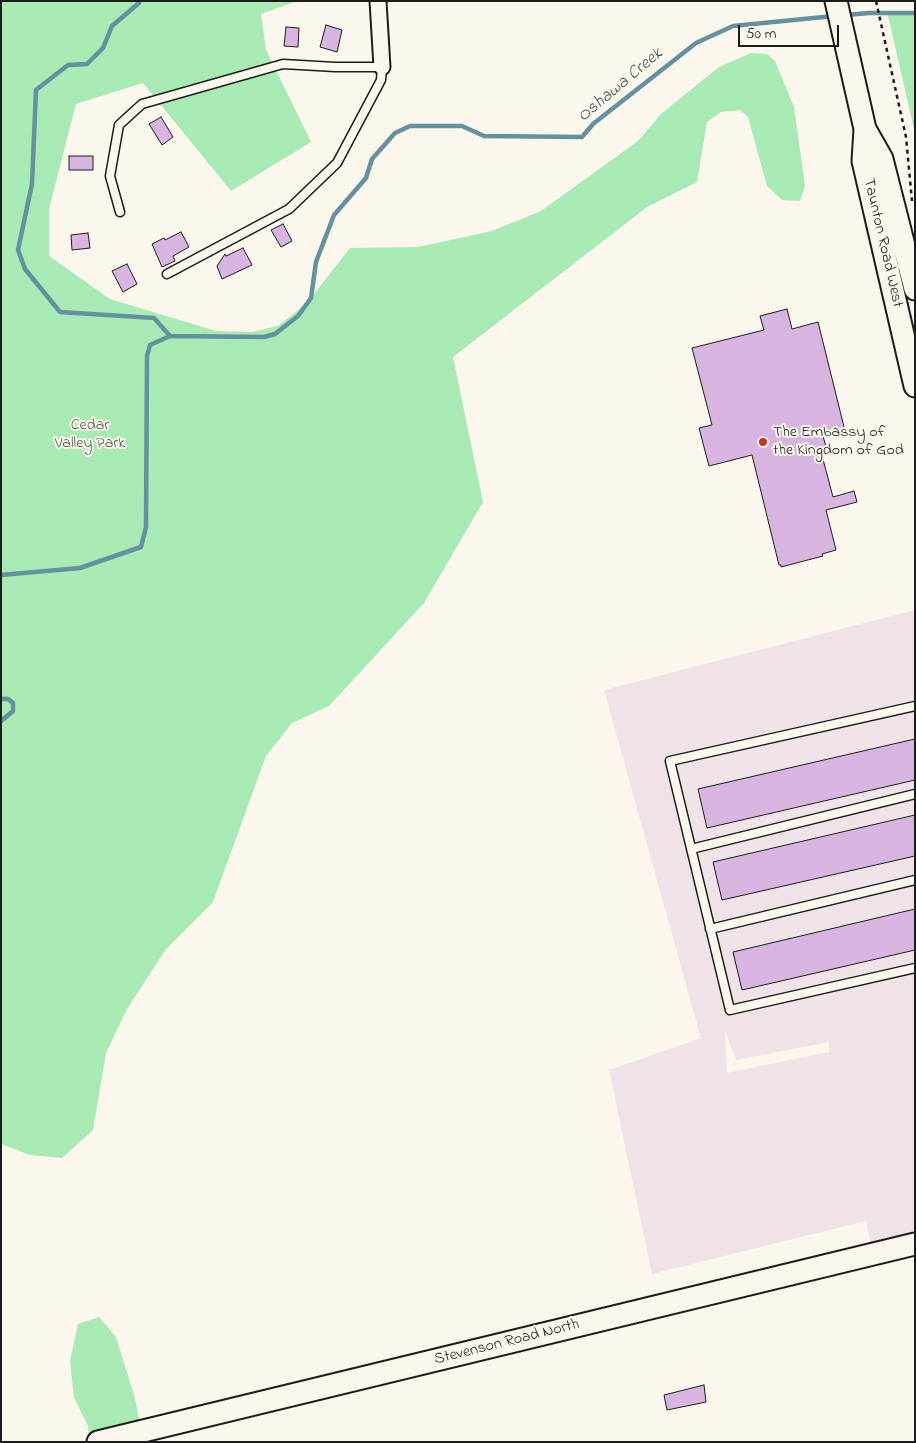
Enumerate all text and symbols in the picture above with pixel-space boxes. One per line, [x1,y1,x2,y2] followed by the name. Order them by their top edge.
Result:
[741,15,842,47] scale bar
[746,23,776,45] text: 50 m
[574,44,668,128] water label: Oshawa Creek
[858,176,906,310] street label: Taunton Road West
[55,416,125,454] park label: Cedar Valley Park
[773,423,904,461] place label: The Embassy of the Kingdom of God
[757,436,769,448] marker: The Embassy of the Kingdom of God
[433,1316,581,1370] street label: Stevenson Road North

